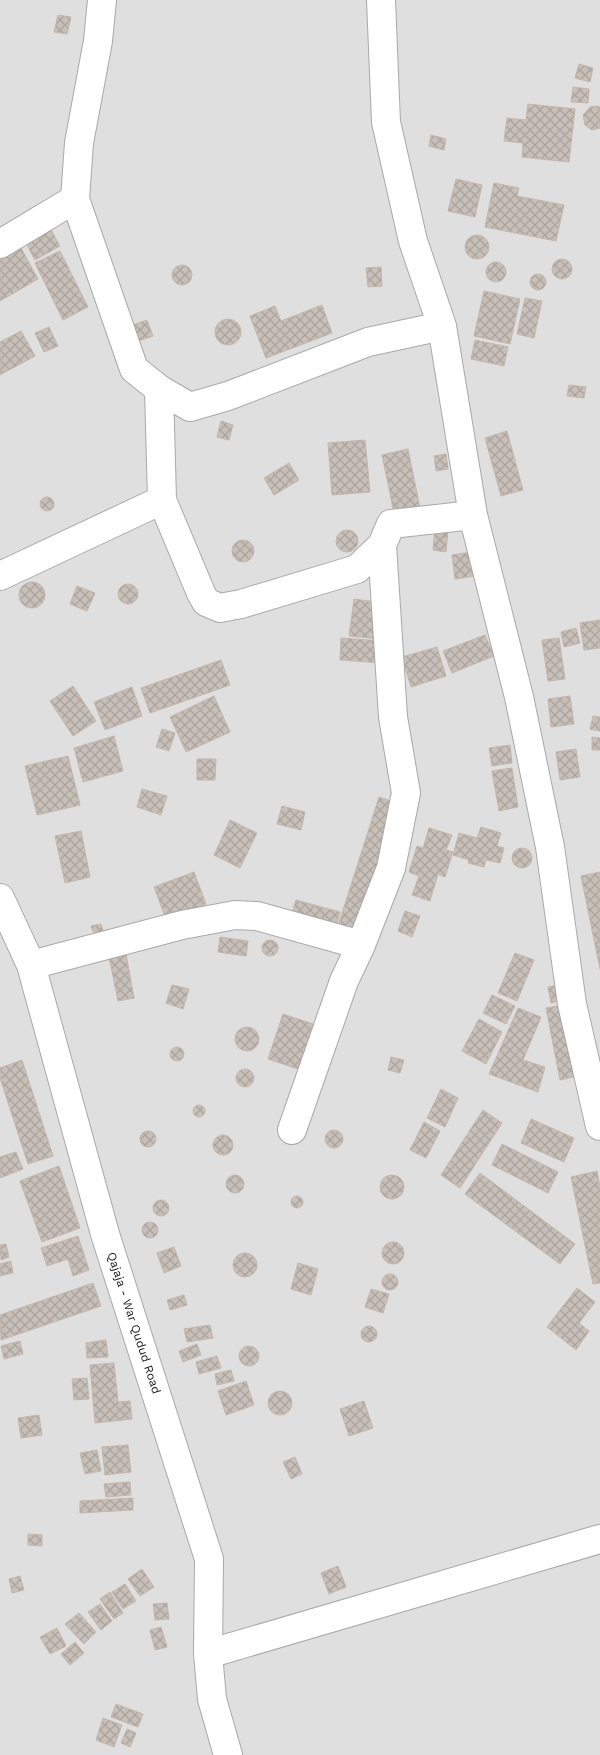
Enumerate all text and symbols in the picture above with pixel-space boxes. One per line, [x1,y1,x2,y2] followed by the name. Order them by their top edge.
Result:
[104,1250,164,1396] street label: Qajaja - War Qudud Road

